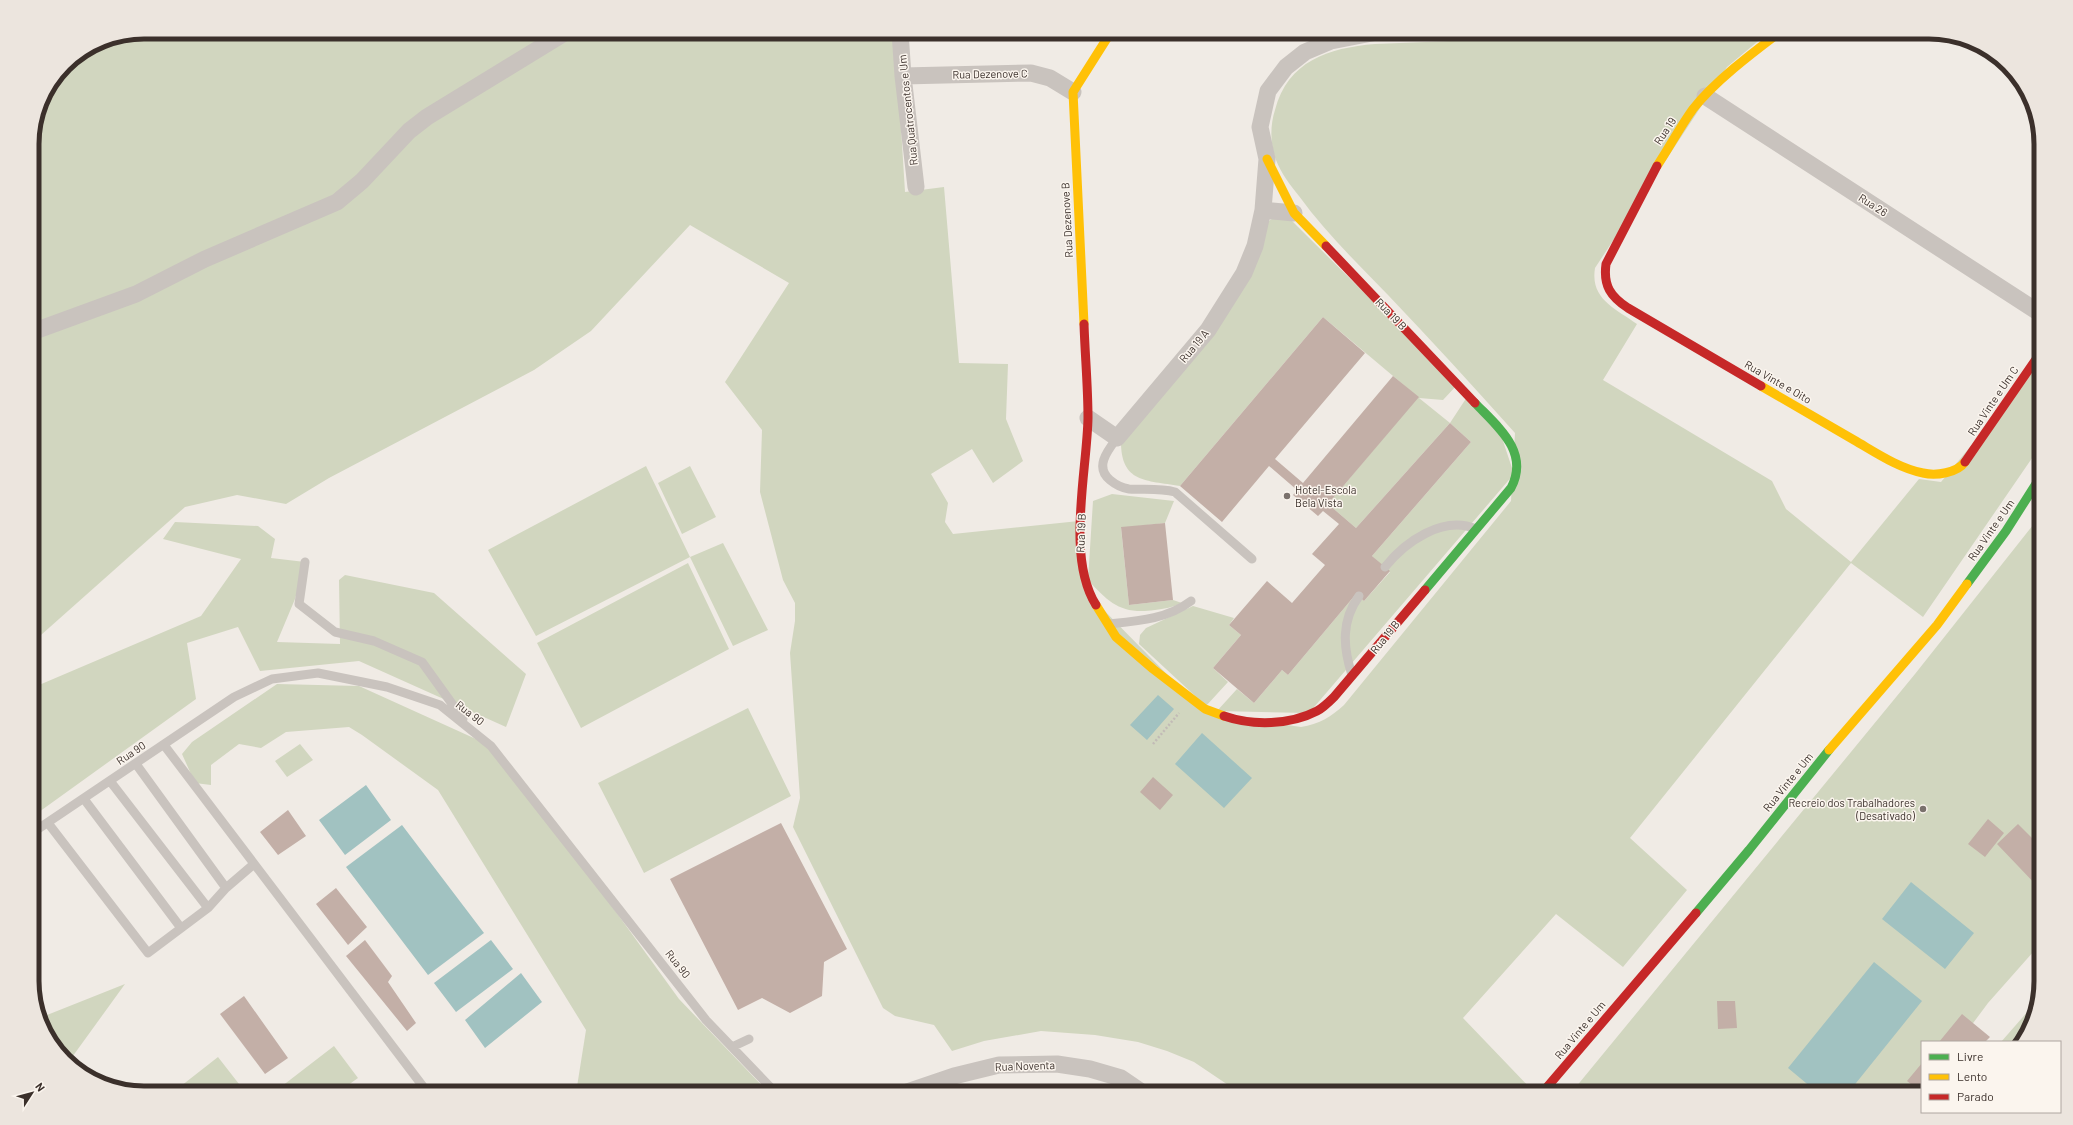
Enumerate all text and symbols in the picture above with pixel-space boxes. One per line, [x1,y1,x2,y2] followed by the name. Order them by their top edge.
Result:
[895,54,920,166] street label: Rua Quatrocentos e Um
[952,66,1028,81] street label: Rua Dezenove C
[1651,114,1679,147] street label: Rua 19
[1058,182,1075,258] street label: Rua Dezenove B
[1856,190,1891,219] street label: Rua 26
[1373,295,1410,332] street label: Rua 19 B
[1176,326,1211,365] street label: Rua 19 A
[1742,357,1814,406] street label: Rua Vinte e Oito
[1965,364,2021,438] street label: Rua Vinte e Um C
[1295,483,1356,509] place label: Hotel-Escola Bela Vista
[1282,491,1292,501] marker: Hotel-Escola Bela Vista
[1965,497,2017,563] street label: Rua Vinte e Um
[1073,513,1088,553] street label: Rua 19 B
[1367,617,1402,656] street label: Rua 19 B
[454,698,487,728] street label: Rua 90
[114,738,148,767] street label: Rua 90
[1760,750,1815,814] street label: Rua Vinte e Um
[1788,796,1915,822] place label: Recreio dos Trabalhadores (Desativado)
[1918,804,1928,814] marker: Recreio dos Trabalhadores (Desativado)
[663,947,693,980] street label: Rua 90
[1552,998,1608,1061] street label: Rua Vinte e Um
[1921,1041,2061,1113] legend
[1957,1049,1983,1063] text: Livre
[995,1058,1055,1073] street label: Rua Noventa
[1957,1069,1987,1083] text: Lento
[12,1073,52,1113] north arrow
[33,1080,48,1094] text: N
[1957,1089,1994,1103] text: Parado

